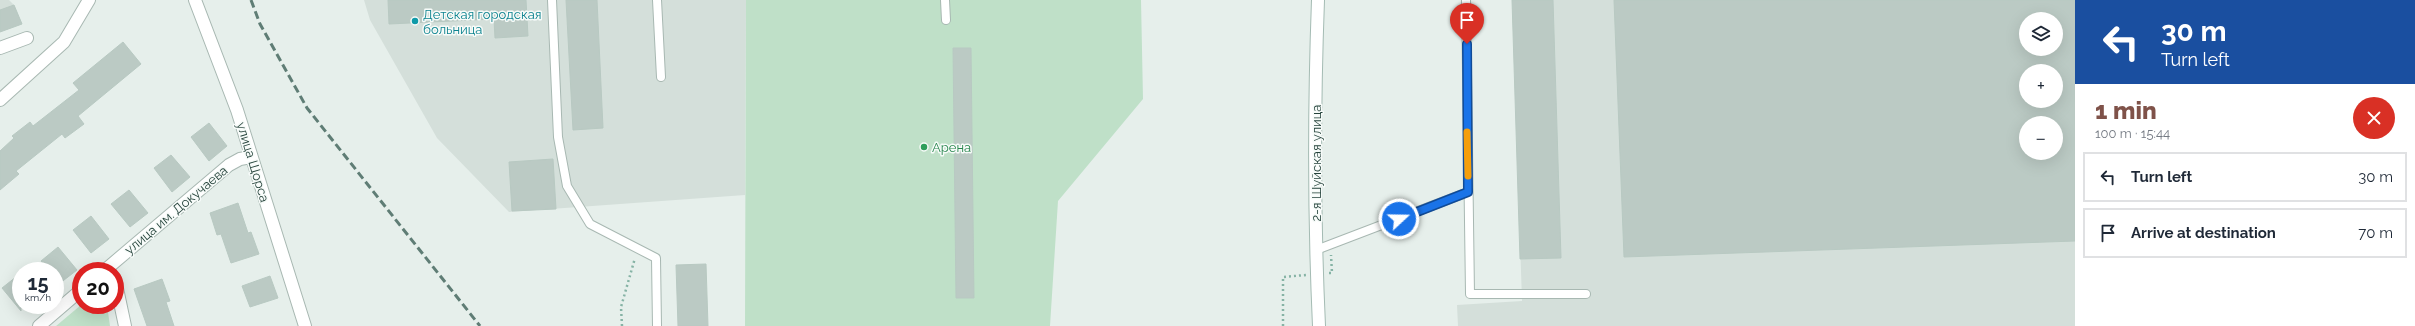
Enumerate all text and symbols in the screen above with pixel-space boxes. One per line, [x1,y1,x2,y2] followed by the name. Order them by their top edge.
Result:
[1450,3,1484,44] pin
[423,7,542,37] place label: Детская городская больница
[1456,9,1478,31] icon: arrive
[2019,12,2063,160] map controls
[2019,12,2063,56] button: layers
[2161,15,2227,48] text: 30 m
[410,16,420,26] marker: Детская городская больница
[2095,16,2147,68] icon: left
[2161,49,2230,70] text: Turn left
[2019,64,2063,108] button: +
[2095,96,2157,125] text: 1 min
[2353,97,2395,139] button: close
[1309,105,1324,221] street label: 2-я Шуйская улица
[2019,116,2063,160] button: −
[234,120,272,204] street label: улица Щорса
[2095,126,2170,141] text: 100 m · 15:44
[932,140,971,155] place label: Арена
[919,142,929,152] marker: Арена
[122,163,230,257] street label: улица им. Докучаева
[2097,166,2119,188] icon: left
[2131,168,2192,186] text: Turn left
[2358,168,2393,186] text: 30 m
[1378,198,1420,240] position arrow
[2097,222,2119,244] icon: arrive
[2131,224,2276,242] text: Arrive at destination
[2358,224,2393,242] text: 70 m
[72,262,124,314] speed limit sign: 20
[28,271,48,295] text: 15
[25,292,51,303] text: km/h

